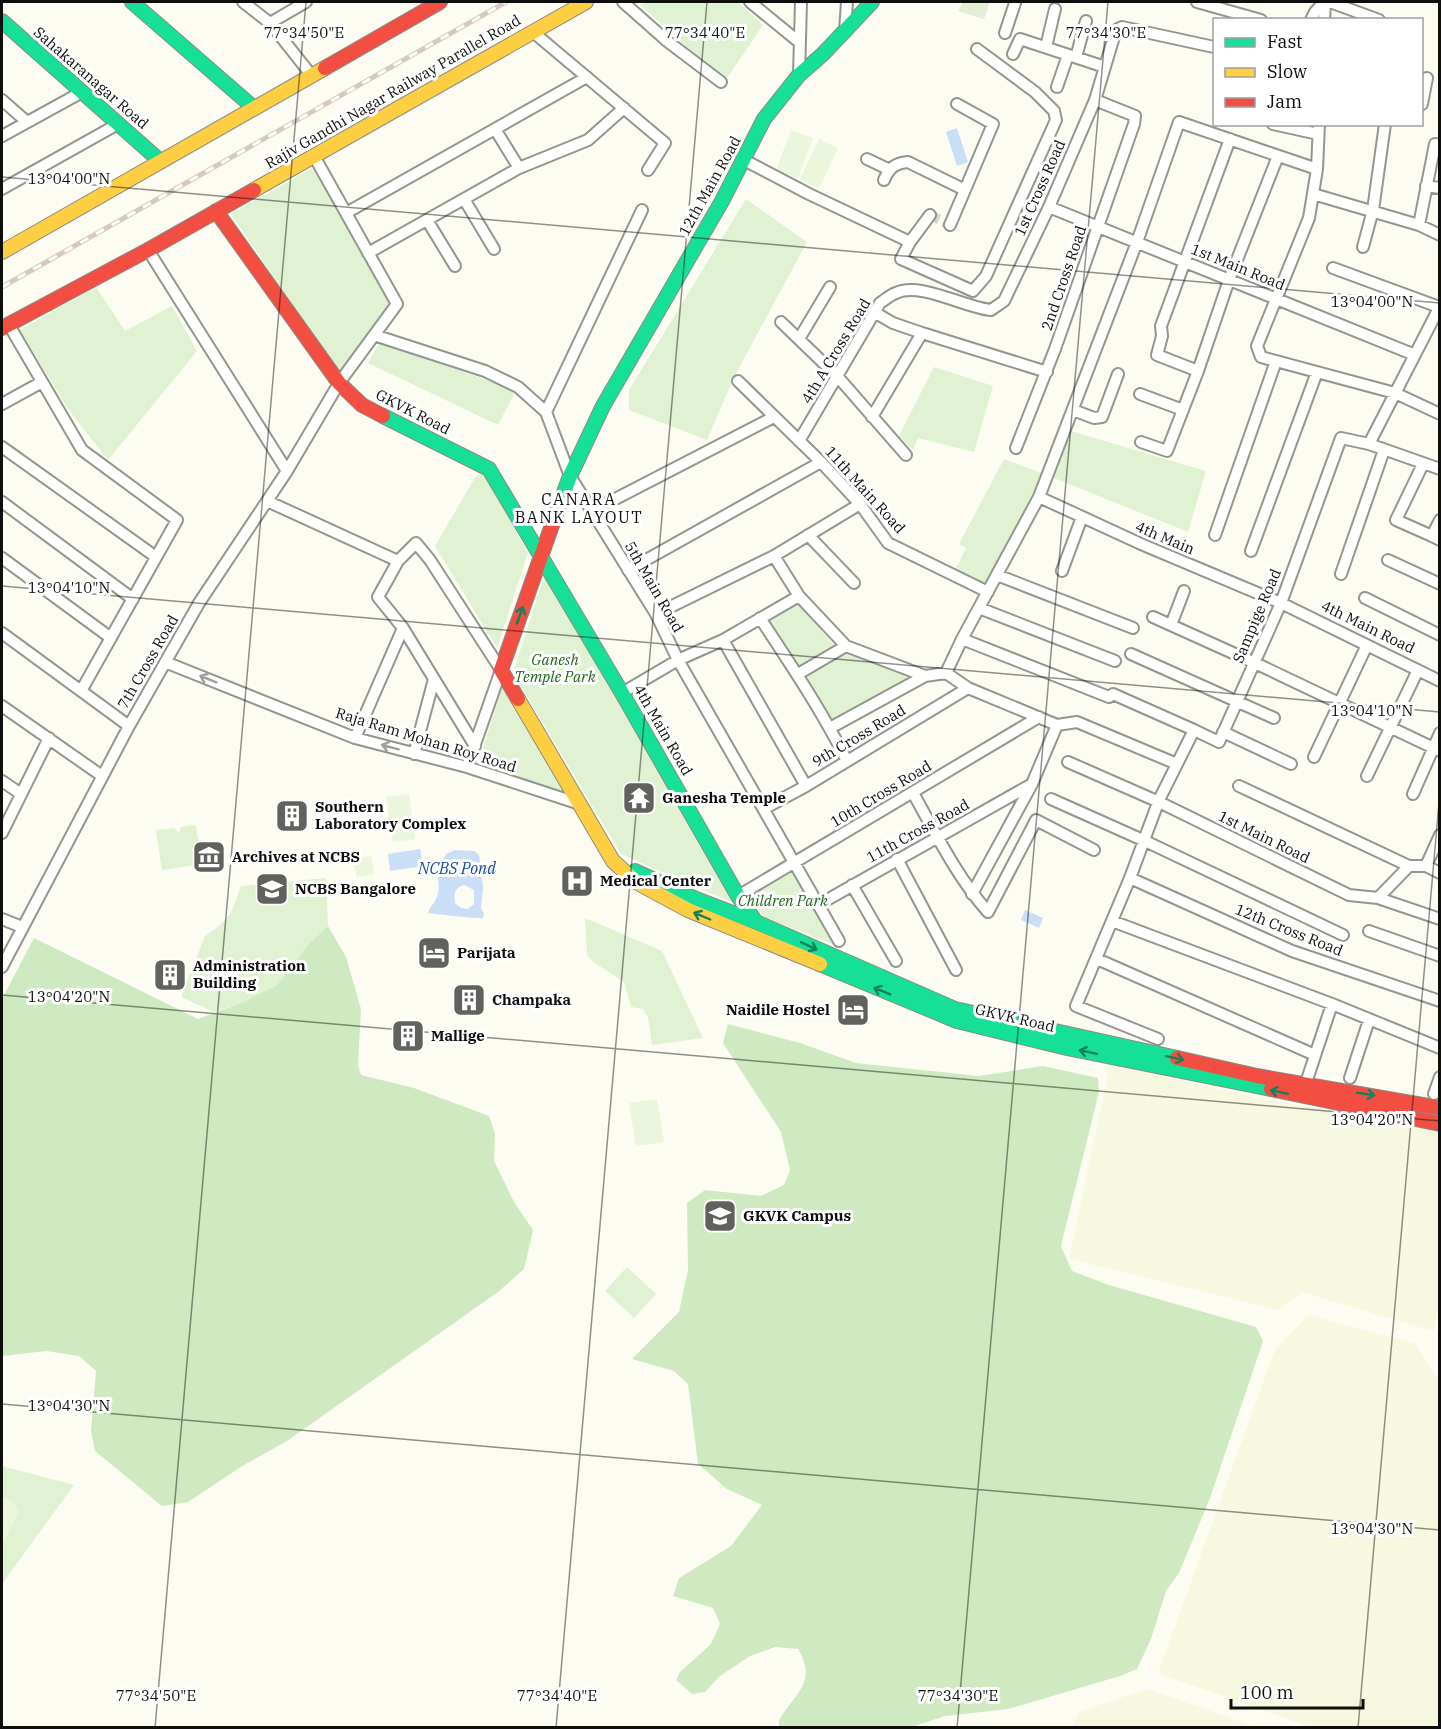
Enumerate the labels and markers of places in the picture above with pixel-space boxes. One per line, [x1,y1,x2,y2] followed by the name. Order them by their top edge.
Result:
[621,780,657,816] temple icon: Ganesha Temple
[662,788,786,807] place label: Ganesha Temple
[315,797,466,833] place label: Southern Laboratory Complex
[274,798,310,834] building icon: Southern Laboratory Complex
[191,839,227,875] museum icon: Archives at NCBS
[232,847,360,866] place label: Archives at NCBS
[559,863,595,899] hospital icon: Medical Center
[254,871,290,907] school or university icon: NCBS Bangalore
[600,871,712,890] place label: Medical Center
[295,879,416,898] place label: NCBS Bangalore
[416,935,452,971] hotel icon: Parijata
[457,943,516,962] place label: Parijata
[193,956,306,992] place label: Administration Building
[152,957,188,993] building icon: Administration Building
[451,982,487,1018] building icon: Champaka
[492,990,571,1009] place label: Champaka
[835,992,871,1028] hotel icon: Naidile Hostel
[726,1000,830,1019] place label: Naidile Hostel
[390,1018,426,1054] building icon: Mallige
[431,1026,485,1045] place label: Mallige
[702,1198,738,1234] school or university icon: GKVK Campus
[743,1206,851,1225] place label: GKVK Campus

